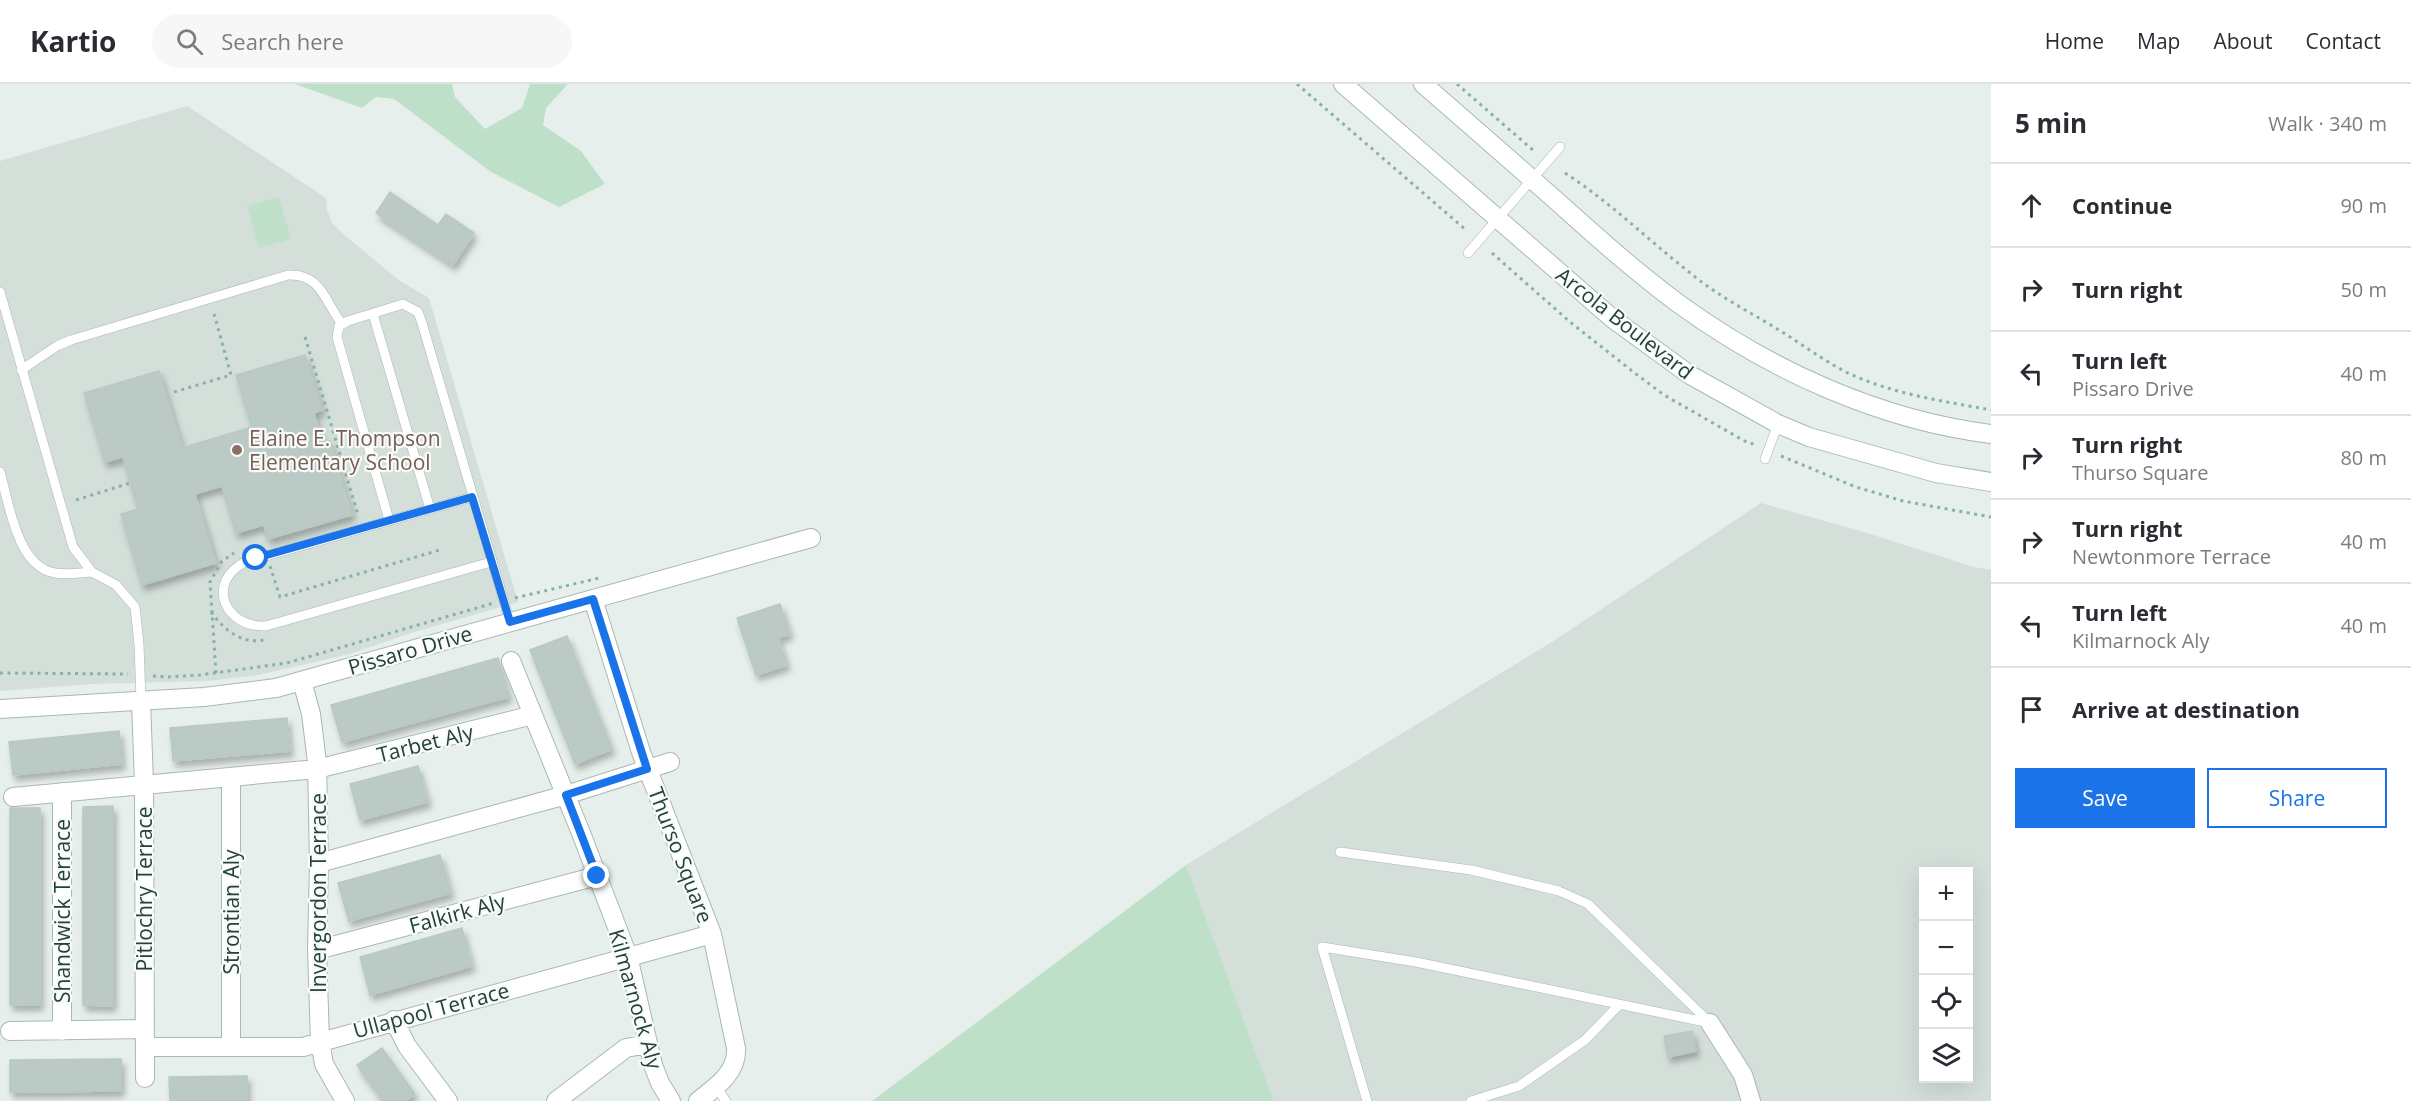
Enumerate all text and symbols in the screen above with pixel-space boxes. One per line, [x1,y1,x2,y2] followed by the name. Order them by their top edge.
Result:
[152,14,572,68] search box
[30,22,116,60] text: Kartio
[173,25,206,58] icon: search
[221,26,344,56] text: Search here
[2045,27,2104,55] text: Home
[2137,27,2180,55] text: Map
[2213,27,2273,55] text: About
[2306,27,2381,55] text: Contact
[2015,105,2087,141] text: 5 min
[2268,110,2387,137] text: Walk · 340 m
[2015,189,2048,222] icon: ahead
[2072,190,2172,220] text: Continue
[2340,192,2387,219] text: 90 m
[1551,261,1699,385] street label: Arcola Boulevard
[2015,273,2048,306] icon: right
[2072,274,2183,304] text: Turn right
[2340,276,2387,303] text: 50 m
[2072,345,2167,375] text: Turn left
[2015,357,2048,390] icon: left
[2340,360,2387,387] text: 40 m
[2072,375,2194,402] text: Pissaro Drive
[249,424,441,476] place label: Elaine E. Thompson Elementary School
[2072,429,2183,459] text: Turn right
[2015,441,2048,474] icon: right
[230,443,244,457] marker: Elaine E. Thompson Elementary School
[2340,444,2387,471] text: 80 m
[2072,459,2208,486] text: Thurso Square
[2072,513,2183,543] text: Turn right
[2015,525,2048,558] icon: right
[2340,528,2387,555] text: 40 m
[2072,543,2271,570] text: Newtonmore Terrace
[242,544,268,570] route start
[2072,597,2167,627] text: Turn left
[2015,609,2048,642] icon: left
[2340,612,2387,639] text: 40 m
[345,619,475,681] street label: Pissaro Drive
[2072,627,2209,654] text: Kilmarnock Aly
[2015,693,2048,726] icon: arrive
[2072,694,2300,724] text: Arrive at destination
[374,717,477,768] street label: Tarbet Aly
[2015,768,2195,828] button: Save
[2207,768,2387,828] button: Share
[642,783,720,927] street label: Thurso Square
[304,793,332,993] street label: Invergordon Terrace
[130,807,158,971] street label: Pitlochry Terrace
[48,819,76,1003] street label: Shandwick Terrace
[217,849,245,975] street label: Strontian Aly
[583,862,609,888] route end
[1919,867,1973,1083] map controls
[1919,867,1973,921] button: +
[406,887,509,939] street label: Falkirk Aly
[1919,921,1973,975] button: −
[603,926,669,1073] street label: Kilmarnock Aly
[1919,975,1973,1029] button: locate
[350,976,512,1044] street label: Ullapool Terrace
[1919,1029,1973,1083] button: layers

